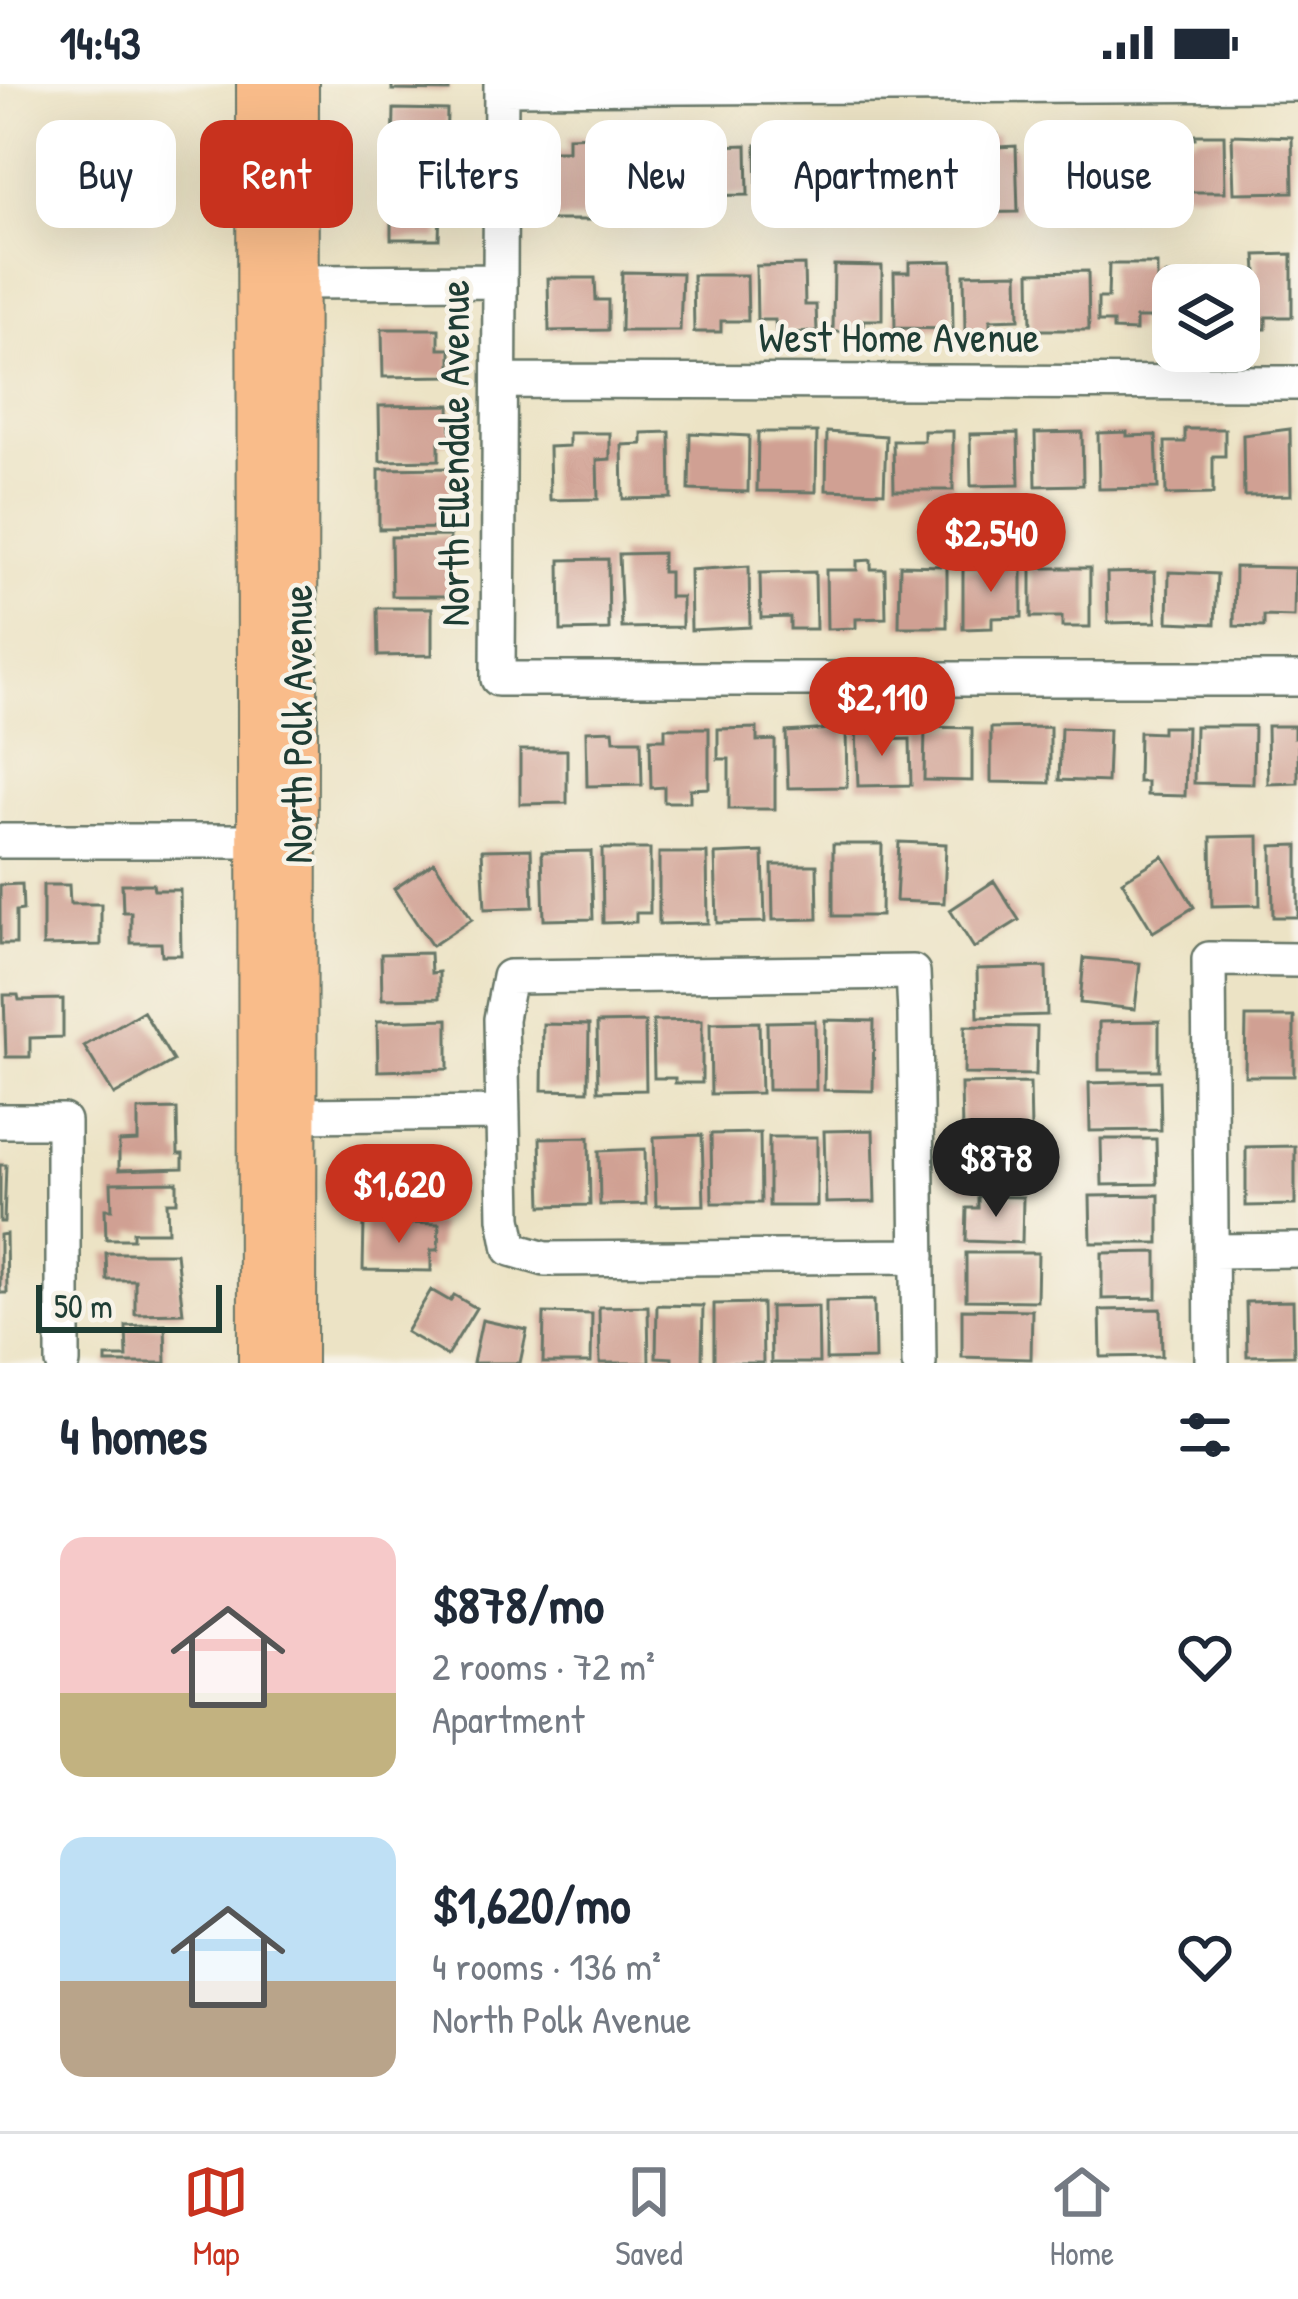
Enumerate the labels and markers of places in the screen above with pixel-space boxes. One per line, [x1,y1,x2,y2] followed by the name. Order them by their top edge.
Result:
[893,493,1089,595] pin: $2,540
[784,657,980,759] pin: $2,110
[925,1118,1067,1220] pin: $878
[301,1144,497,1246] pin: $1,620

